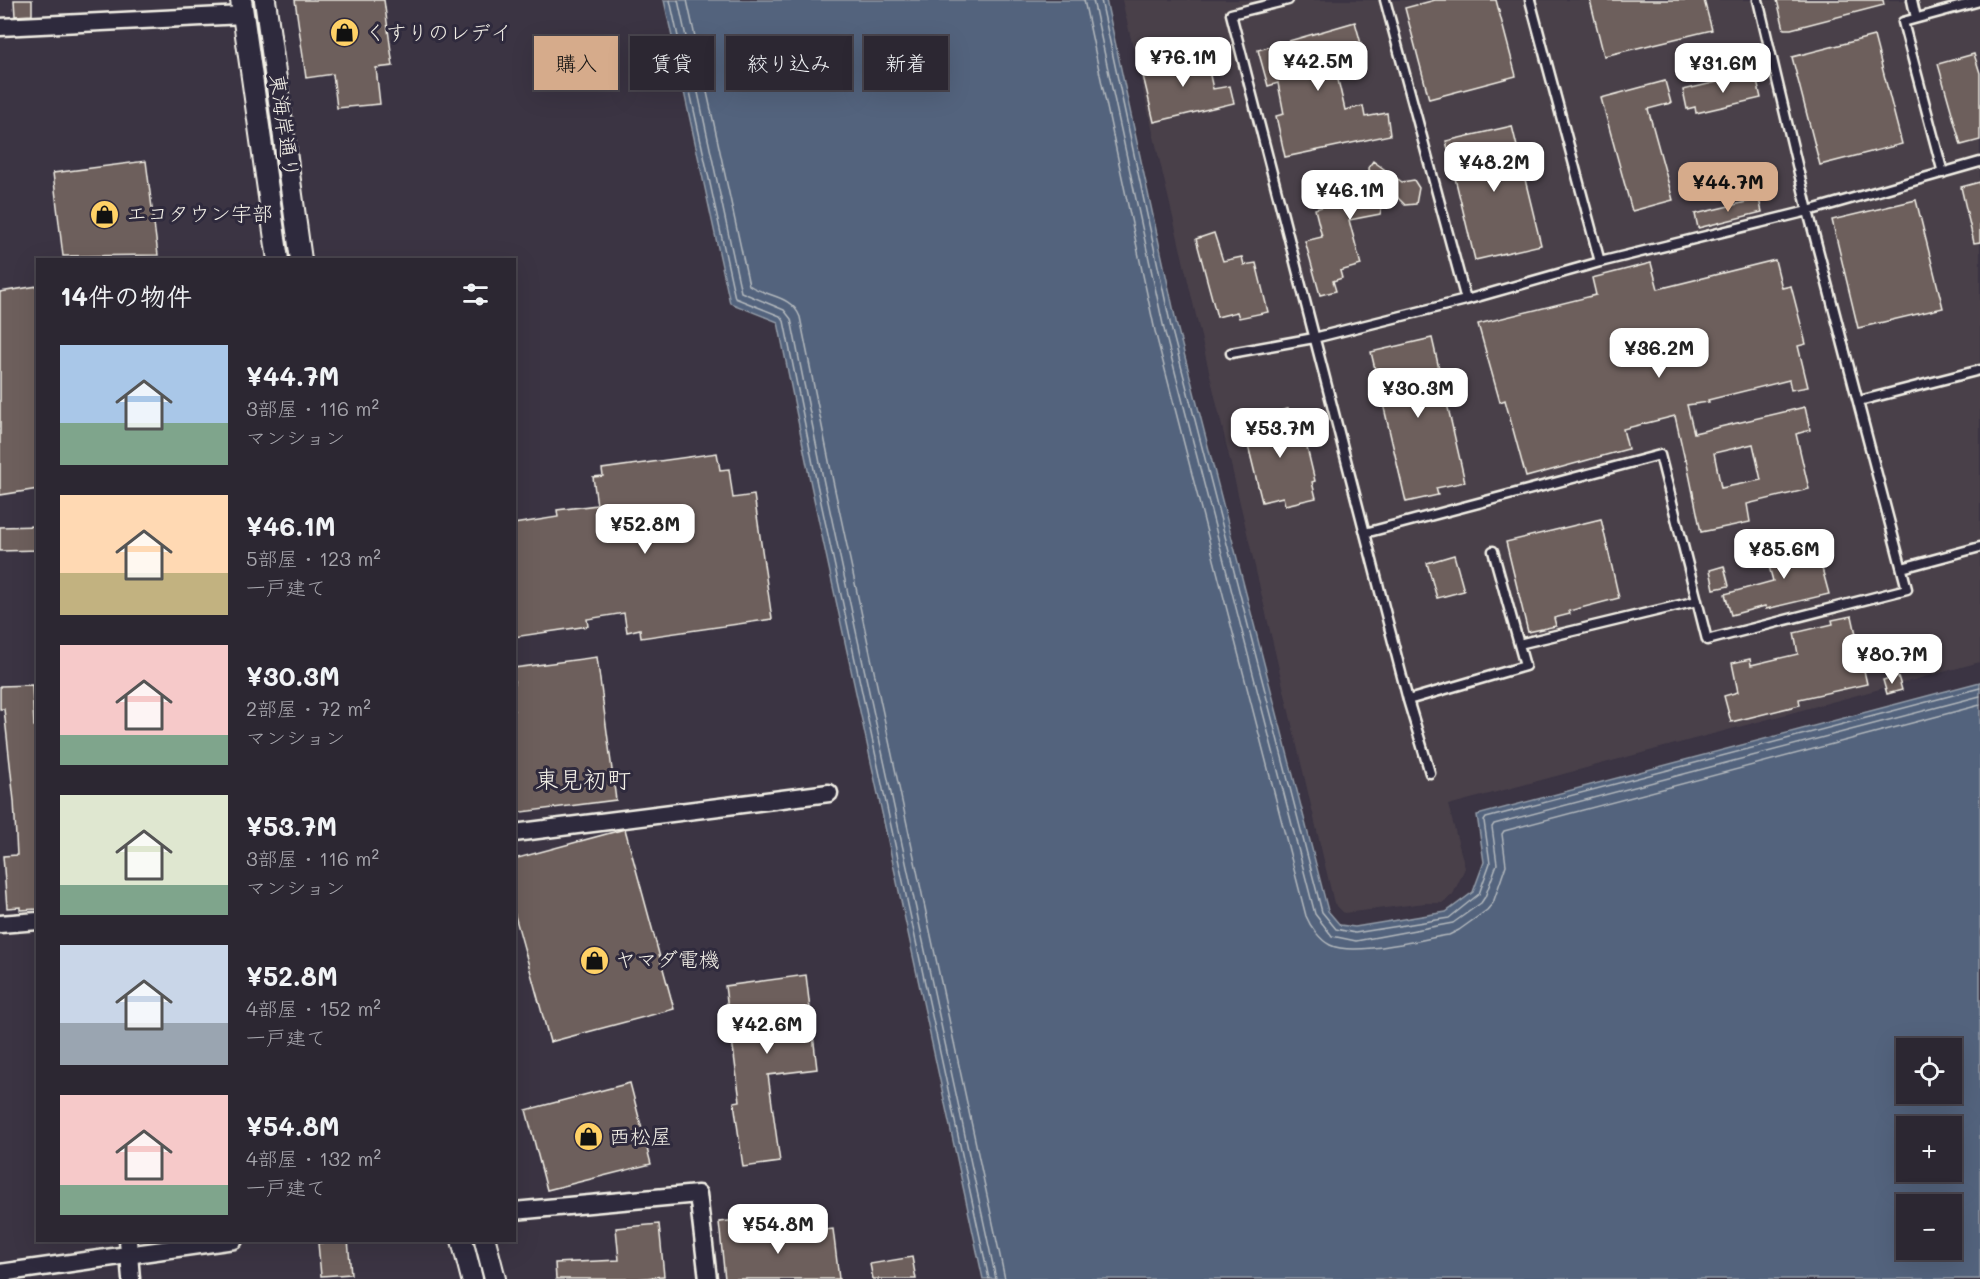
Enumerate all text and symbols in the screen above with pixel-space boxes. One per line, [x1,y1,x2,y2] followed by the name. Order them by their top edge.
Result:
[328,17,360,49] shop icon: くすりのレデイ
[365,18,511,45] place label: くすりのレデイ
[534,36,618,90] chip: 購入
[630,36,714,90] chip: 賃貸
[726,36,852,90] chip: 絞り込み
[864,36,948,90] chip: 新着
[1134,37,1232,88] pin: ¥76.1M
[1269,41,1367,92] pin: ¥42.5M
[1149,43,1217,69] text: ¥76.1M
[1674,43,1772,94] pin: ¥31.6M
[1283,47,1353,73] text: ¥42.5M
[1689,49,1757,75] text: ¥31.6M
[265,72,306,180] street label: 東海岸通り
[1445,142,1543,193] pin: ¥48.2M
[1458,148,1530,174] text: ¥48.2M
[1679,162,1777,213] pin: ¥44.7M
[1692,168,1764,194] text: ¥44.7M
[1301,170,1399,221] pin: ¥46.1M
[1315,176,1385,202] text: ¥46.1M
[89,198,121,230] shop icon: エコタウン宇部
[126,199,273,226] place label: エコタウン宇部
[459,278,492,311] icon: filters
[60,279,192,313] text: 14件の物件
[1610,328,1708,379] pin: ¥36.2M
[1624,334,1694,360] text: ¥36.2M
[246,359,340,393] text: ¥44.7M
[1369,368,1467,419] pin: ¥30.3M
[108,369,180,441] icon: home
[1382,374,1454,400] text: ¥30.3M
[246,395,379,421] text: 3部屋 · 116 m²
[1231,408,1329,459] pin: ¥53.7M
[1245,414,1315,440] text: ¥53.7M
[246,424,345,450] text: マンション
[596,504,694,555] pin: ¥52.8M
[246,509,336,543] text: ¥46.1M
[610,510,680,536] text: ¥52.8M
[108,519,180,591] icon: home
[1735,529,1833,580] pin: ¥85.6M
[1748,535,1820,561] text: ¥85.6M
[246,545,381,571] text: 5部屋 · 123 m²
[246,574,326,600] text: 一戸建て
[1843,634,1941,685] pin: ¥80.7M
[1856,640,1928,666] text: ¥80.7M
[246,659,340,693] text: ¥30.3M
[108,669,180,741] icon: home
[246,695,371,721] text: 2部屋 · 72 m²
[246,724,345,750] text: マンション
[535,763,631,794] district label: 東見初町
[246,809,337,843] text: ¥53.7M
[108,819,180,891] icon: home
[246,845,379,871] text: 3部屋 · 116 m²
[246,874,345,900] text: マンション
[578,944,610,976] shop icon: ヤマダ電機
[615,945,720,972] place label: ヤマダ電機
[246,959,338,993] text: ¥52.8M
[108,969,180,1041] icon: home
[246,995,381,1021] text: 4部屋 · 152 m²
[718,1004,816,1055] pin: ¥42.6M
[731,1010,803,1036] text: ¥42.6M
[246,1024,326,1050] text: 一戸建て
[1896,1038,1962,1260] map controls
[1896,1038,1962,1104] button: locate
[246,1109,340,1143] text: ¥54.8M
[1896,1116,1962,1182] button: +
[108,1119,180,1191] icon: home
[572,1121,604,1153] shop icon: 西松屋
[609,1122,672,1149] place label: 西松屋
[246,1145,381,1171] text: 4部屋 · 132 m²
[246,1174,326,1200] text: 一戸建て
[1896,1194,1962,1260] button: −
[729,1204,827,1255] pin: ¥54.8M
[742,1210,814,1236] text: ¥54.8M

